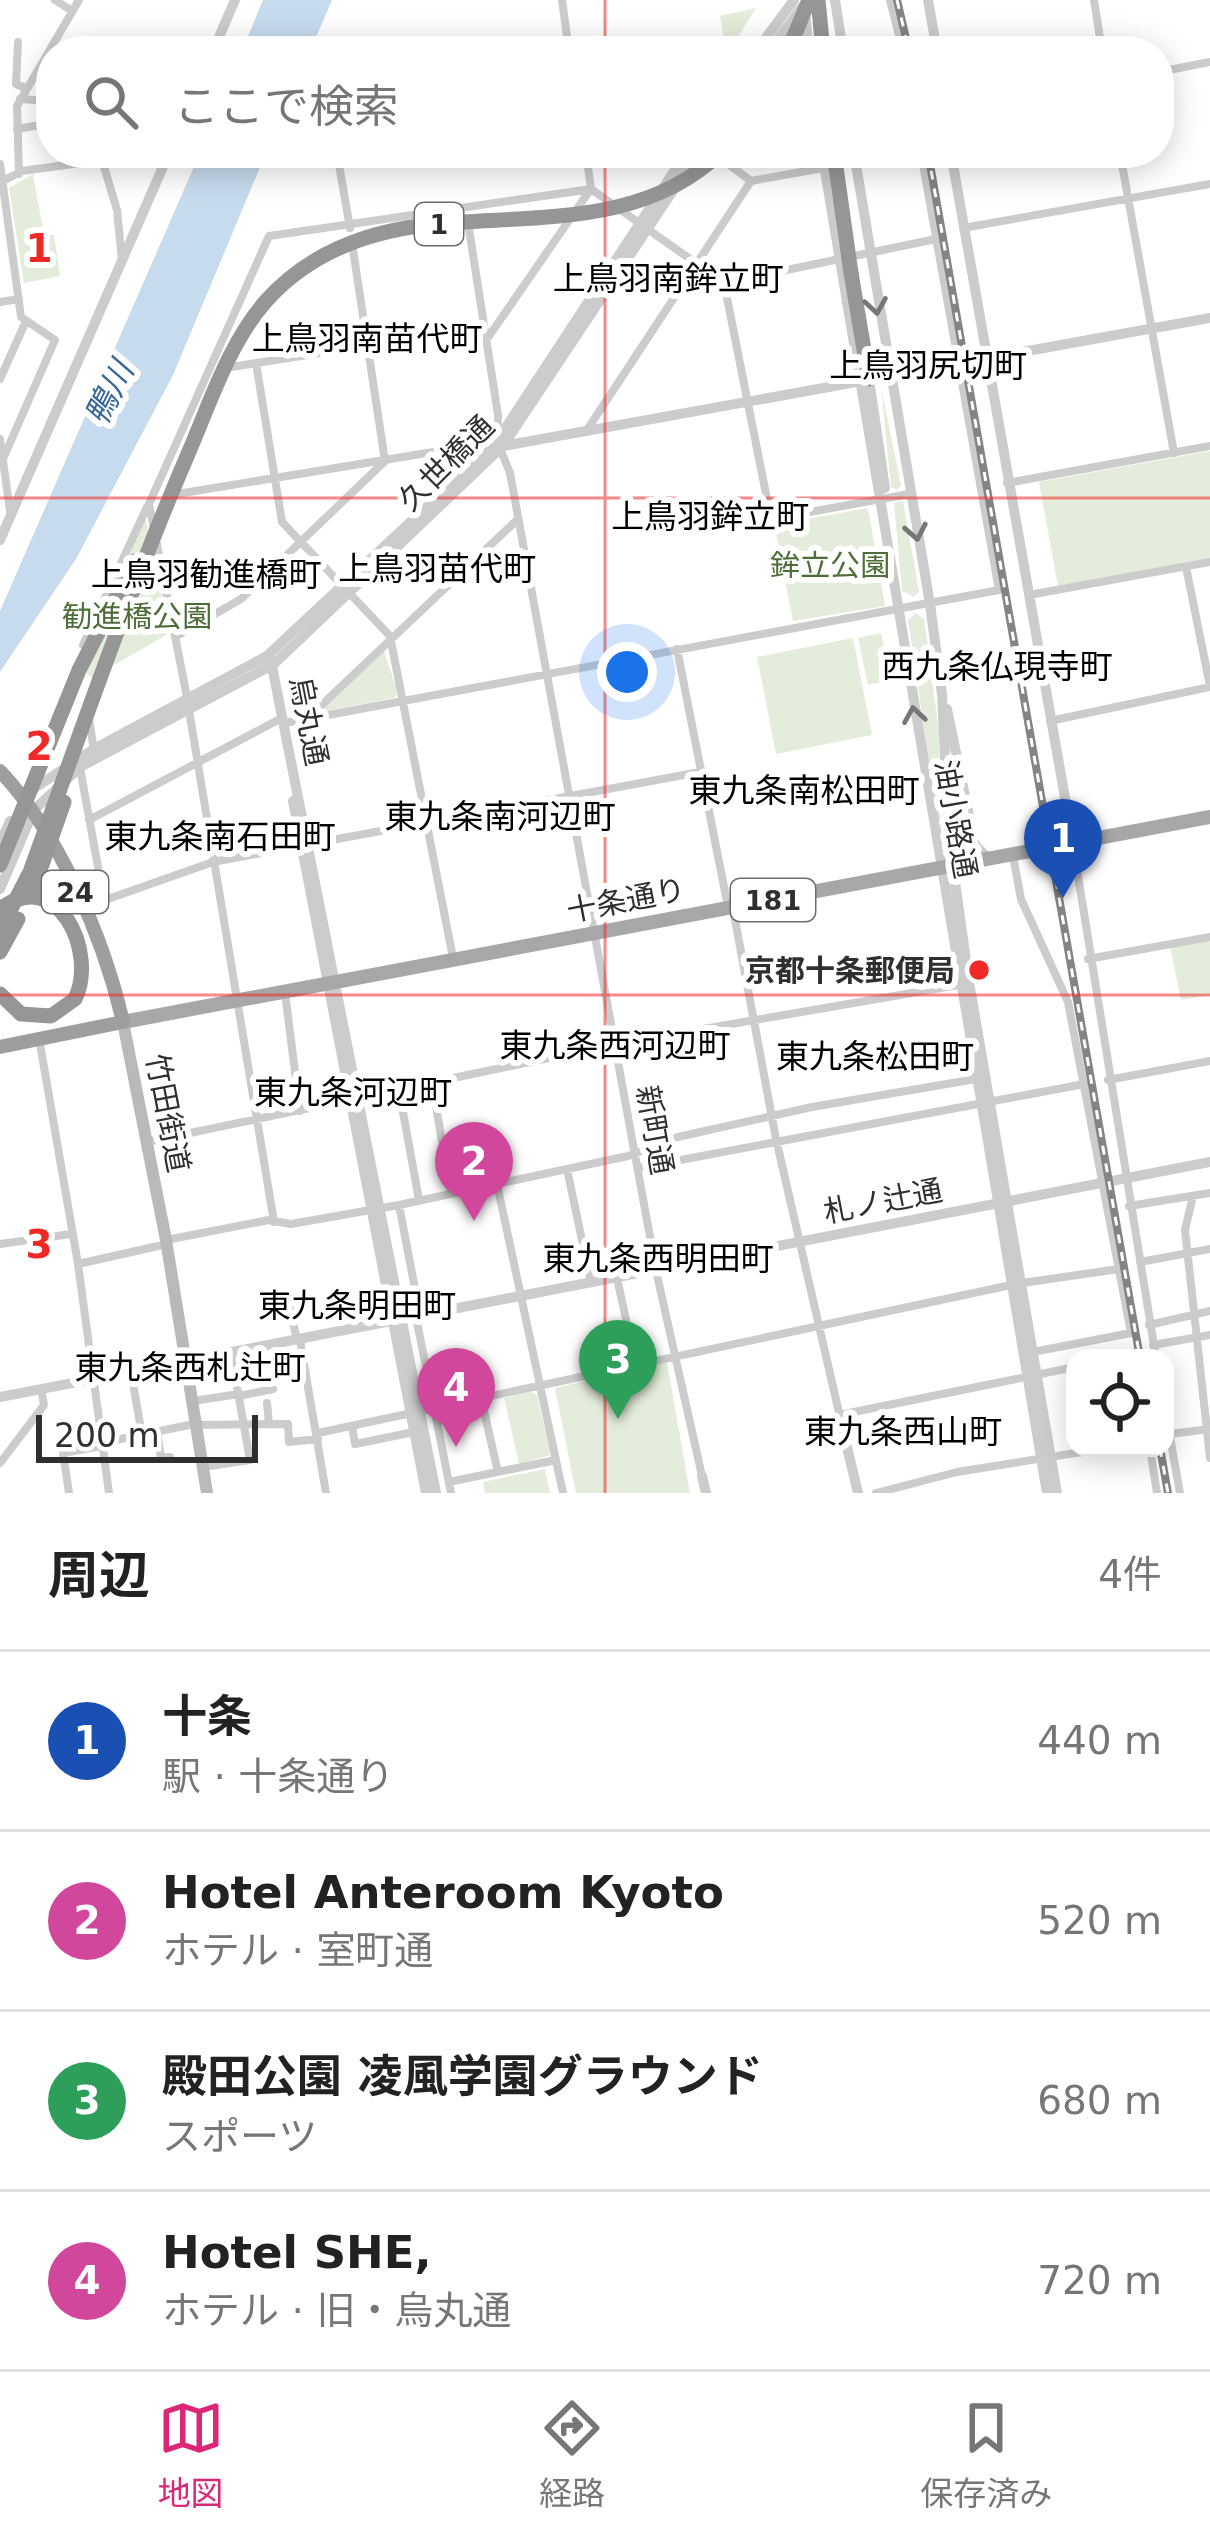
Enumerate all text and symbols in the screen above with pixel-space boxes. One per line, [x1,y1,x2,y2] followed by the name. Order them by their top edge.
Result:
[36,36,1174,168] search box
[78,69,144,135] icon: search
[174,80,399,133] text: ここで検索
[415,203,463,245] road number: 1
[25,226,53,271] text: 1
[553,259,784,298] district label: 上鳥羽南鉾立町
[862,296,887,316] one-way arrow
[252,319,483,358] district label: 上鳥羽南苗代町
[829,346,1027,385] district label: 上鳥羽尻切町
[77,352,143,431] water label: 鴨川
[391,408,501,518] street label: 久世橋通
[611,497,809,536] district label: 上鳥羽鉾立町
[902,522,928,542] one-way arrow
[770,548,890,583] park label: 鉾立公園
[338,549,536,588] district label: 上鳥羽苗代町
[91,555,322,594] district label: 上鳥羽勧進橋町
[62,599,212,634] park label: 勧進橋公園
[597,642,657,702] your location
[882,647,1113,686] district label: 西九条仏現寺町
[283,673,335,769] street label: 烏丸通
[902,706,928,725] one-way arrow
[25,724,53,769] text: 2
[928,757,984,881] street label: 油小路通
[689,771,920,810] district label: 東九条南松田町
[385,797,616,836] district label: 東九条南河辺町
[1024,799,1102,898] pin: 1
[105,817,336,856] district label: 東九条南石田町
[42,871,108,913] road number: 24
[564,871,688,929] street label: 十条通り
[731,879,815,921] road number: 181
[745,953,955,988] place label: 京都十条郵便局
[966,957,992,983] marker: 京都十条郵便局
[500,1026,731,1065] district label: 東九条西河辺町
[776,1037,974,1076] district label: 東九条松田町
[139,1051,197,1175] street label: 竹田街道
[254,1073,452,1112] district label: 東九条河辺町
[630,1083,680,1177] street label: 新町通
[435,1122,513,1221] pin: 2
[821,1172,945,1230] street label: 札ノ辻通
[25,1222,53,1267] text: 3
[543,1239,774,1278] district label: 東九条西明田町
[258,1286,456,1325] district label: 東九条明田町
[579,1320,657,1419] pin: 3
[75,1348,306,1387] district label: 東九条西札辻町
[417,1348,495,1447] pin: 4
[1066,1349,1174,1457] map controls
[1066,1349,1174,1457] button: locate
[36,1409,258,1462] scale bar
[804,1412,1002,1451] district label: 東九条西山町
[54,1416,160,1455] text: 200 m
[48,1546,150,1605] text: 周辺
[1098,1552,1162,1597] text: 4件
[162,1690,252,1743] text: 十条
[73,1718,101,1763] text: 1
[1037,1718,1162,1763] text: 440 m
[162,1754,394,1799] text: 駅 · 十条通り
[162,1866,724,1919] text: Hotel Anteroom Kyoto
[73,1898,101,1943] text: 2
[1037,1898,1162,1943] text: 520 m
[162,1928,433,1973] text: ホテル · 室町通
[162,2050,763,2103] text: 殿田公園 凌風学園グラウンド
[73,2078,101,2123] text: 3
[1037,2078,1162,2123] text: 680 m
[162,2114,317,2159] text: スポーツ
[162,2226,432,2279] text: Hotel SHE,
[73,2258,101,2303] text: 4
[1037,2258,1162,2303] text: 720 m
[162,2288,511,2333] text: ホテル · 旧・烏丸通
[158,2395,224,2515] tab: 地図
[539,2395,605,2515] tab: 経路
[920,2395,1052,2515] tab: 保存済み

